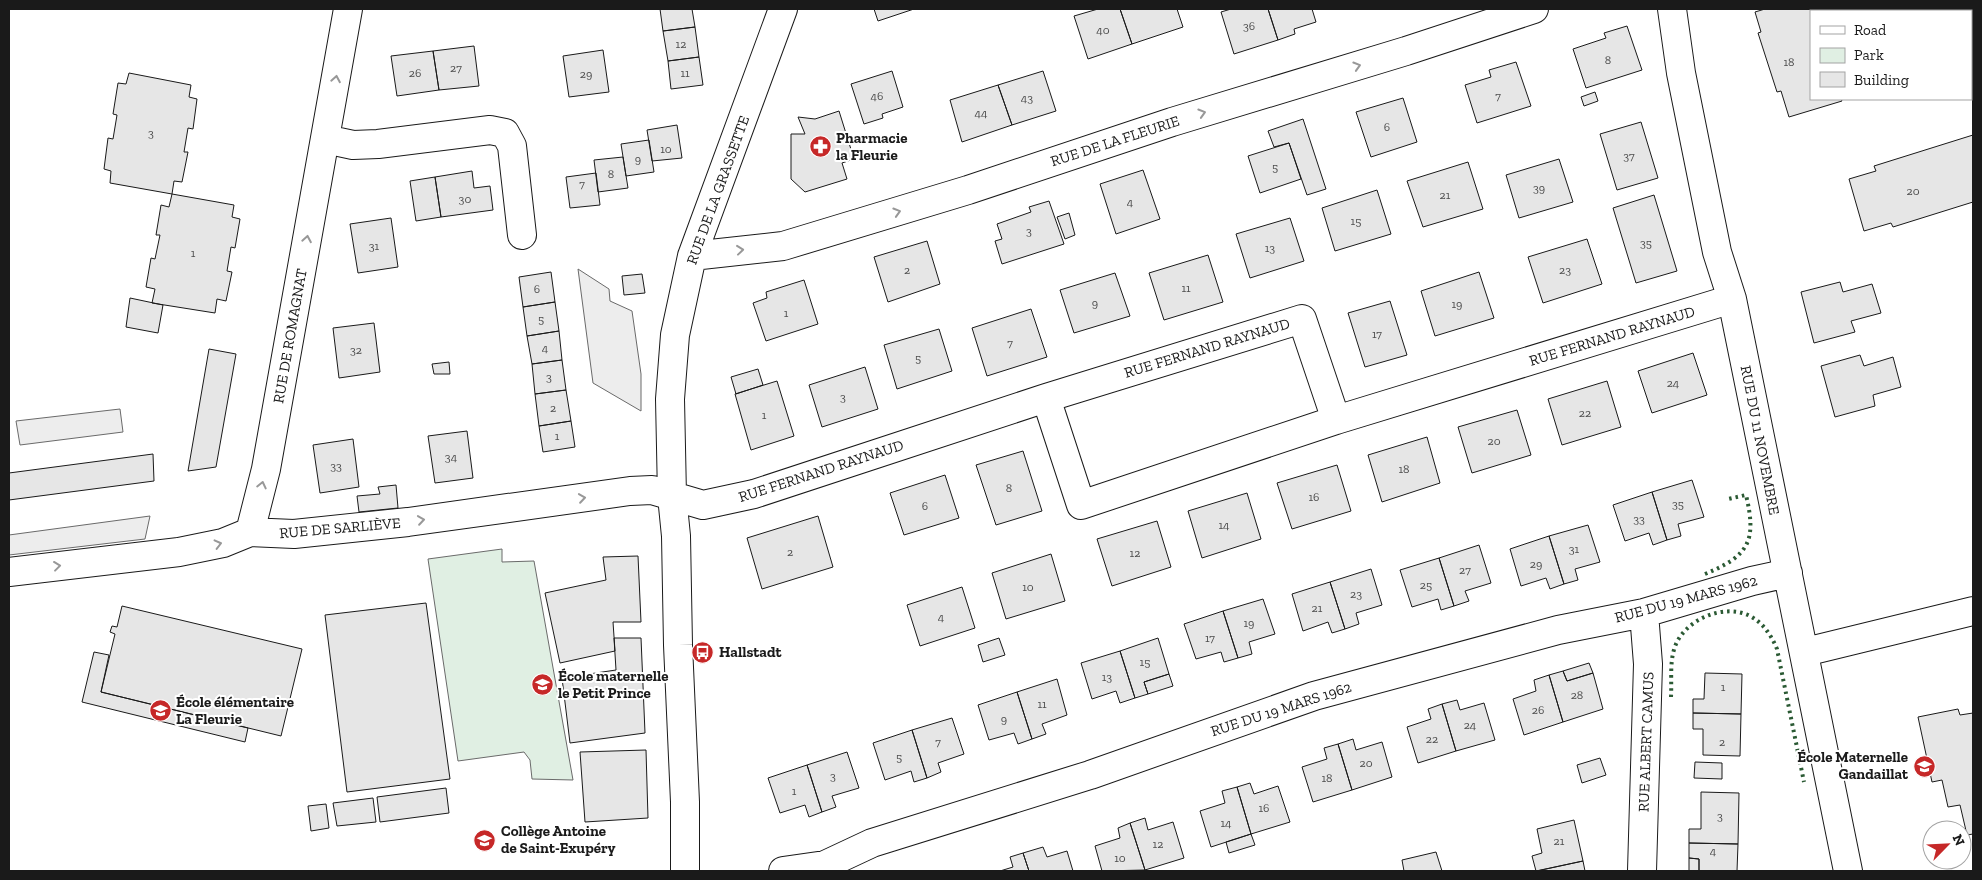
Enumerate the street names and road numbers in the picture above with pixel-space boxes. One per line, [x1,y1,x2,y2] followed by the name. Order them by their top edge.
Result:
[1048,112,1182,170] street label: RUE DE LA FLEURIE
[683,113,753,267] street label: RUE DE LA GRASSETTE
[269,267,311,405] street label: RUE DE ROMAGNAT
[1527,302,1697,370] street label: RUE FERNAND RAYNAUD
[1122,314,1292,382] street label: RUE FERNAND RAYNAUD
[1737,364,1783,516] street label: RUE DU 11 NOVEMBRE
[736,436,906,506] street label: RUE FERNAND RAYNAUD
[279,514,402,542] street label: RUE DE SARLIÈVE
[1613,571,1760,627] street label: RUE DU 19 MARS 1962
[1635,672,1657,812] street label: RUE ALBERT CAMUS
[1208,678,1354,740] street label: RUE DU 19 MARS 1962

